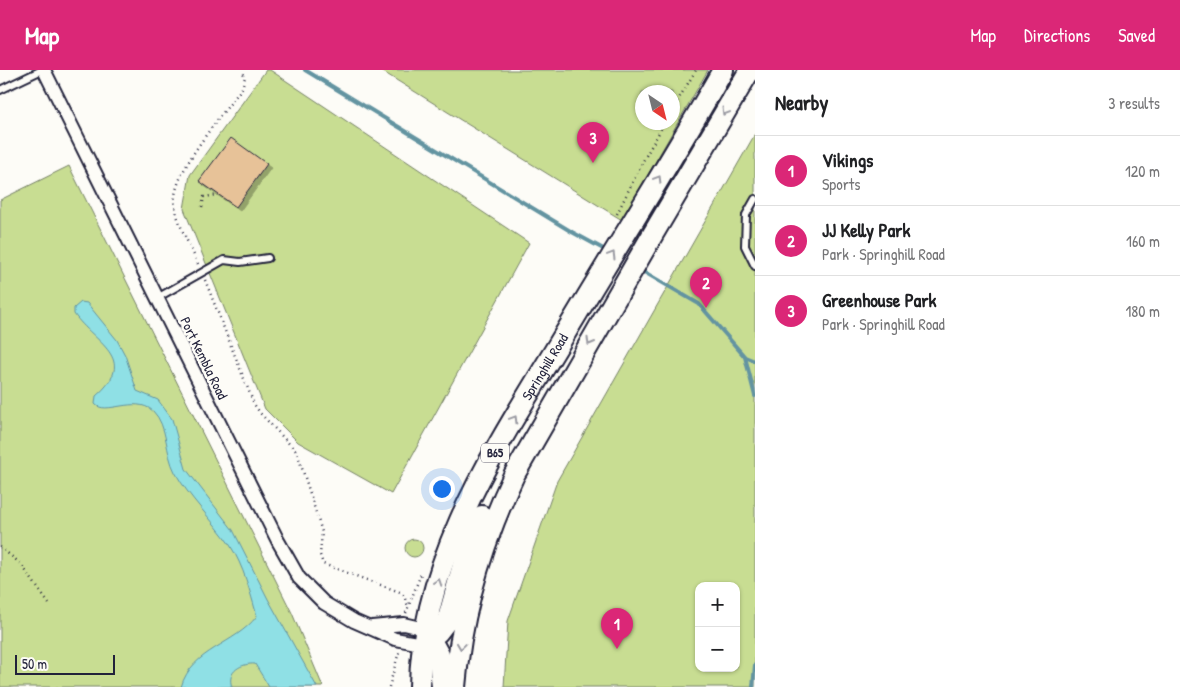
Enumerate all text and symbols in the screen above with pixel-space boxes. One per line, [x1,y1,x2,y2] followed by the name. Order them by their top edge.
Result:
[25,19,59,51] text: Map
[971,23,996,48] text: Map
[1024,23,1090,48] text: Directions
[1118,23,1155,48] text: Saved
[635,85,680,130] north arrow
[775,88,828,117] text: Nearby
[1108,92,1160,114] text: 3 results
[722,106,732,115] one-way arrow
[577,122,609,163] pin: 3
[822,147,873,173] text: Vikings
[788,160,794,182] text: 1
[1125,160,1160,182] text: 120 m
[822,173,860,195] text: Sports
[651,176,661,185] one-way arrow
[822,217,910,243] text: JJ Kelly Park
[787,230,795,252] text: 2
[1126,230,1160,252] text: 160 m
[822,243,945,265] text: Park · Springhill Road
[606,251,616,260] one-way arrow
[690,267,722,308] pin: 2
[822,287,936,313] text: Greenhouse Park
[787,300,795,322] text: 3
[1126,300,1160,322] text: 180 m
[176,313,233,403] street label: Port Kembla Road
[822,313,945,335] text: Park · Springhill Road
[517,329,572,403] street label: Springhill Road
[587,336,597,345] one-way arrow
[507,416,517,425] one-way arrow
[481,443,509,462] road number: B65
[429,476,455,502] your location
[432,578,442,586] one-way arrow
[695,582,740,672] map controls
[695,582,740,627] button: +
[601,608,633,649] pin: 1
[695,627,740,672] button: −
[456,641,466,650] one-way arrow
[15,652,115,675] scale bar
[22,654,47,673] text: 50 m

